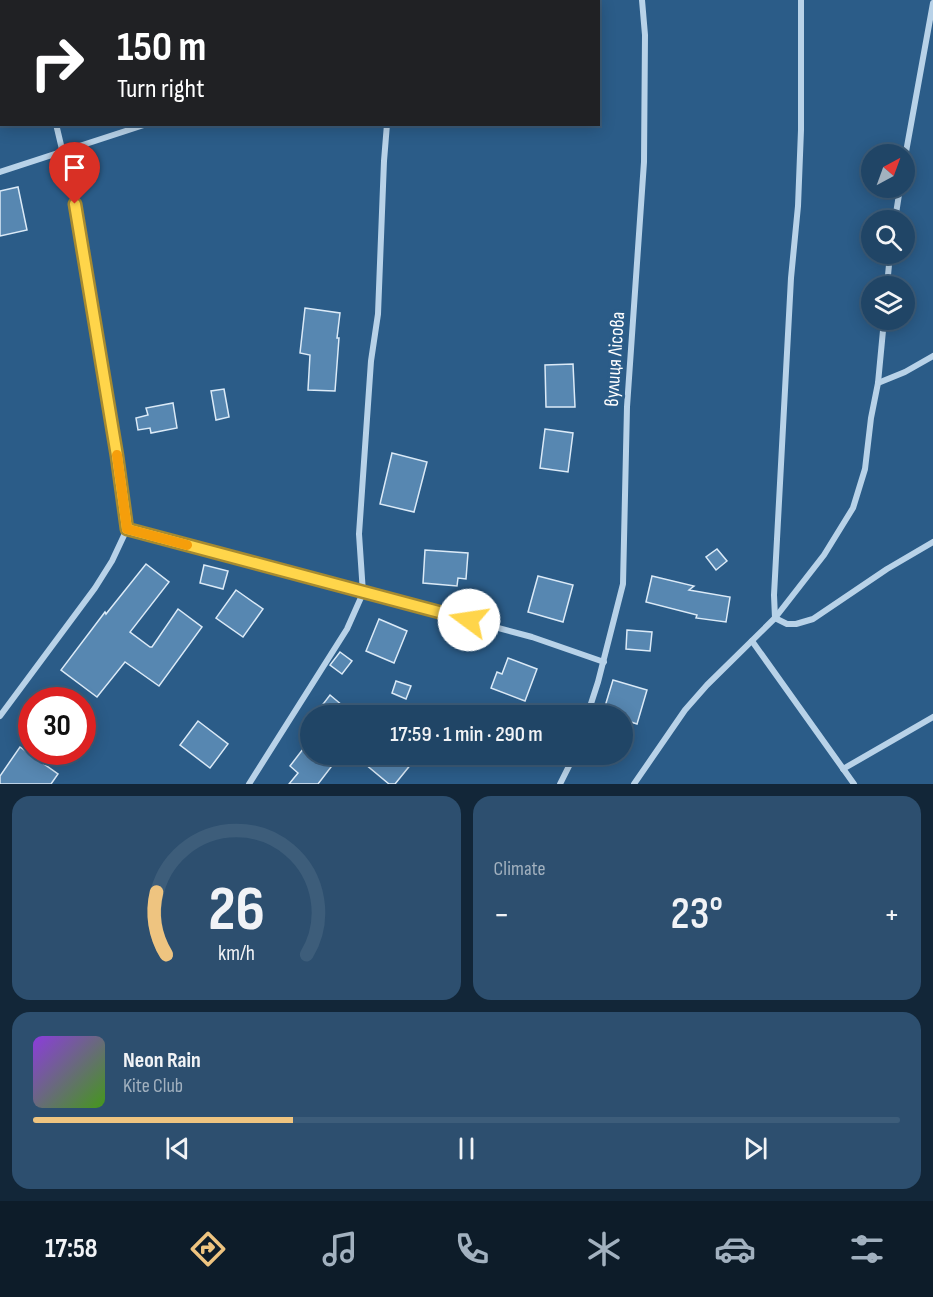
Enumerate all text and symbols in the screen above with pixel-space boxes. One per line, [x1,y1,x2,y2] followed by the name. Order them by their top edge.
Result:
[117,22,206,73] text: 150 m
[18,24,96,102] icon: right
[117,73,204,105] text: Turn right
[49,142,100,204] pin
[861,144,915,198] north arrow
[861,144,915,330] map controls
[58,151,91,184] icon: arrive
[861,210,915,264] button: search
[861,276,915,330] button: layers
[600,311,630,407] street label: вулиця Лісова
[437,588,501,652] position arrow
[18,687,96,765] speed limit sign: 30
[390,721,543,748] text: 17:59 · 1 min · 290 m
[494,857,546,881] text: Climate
[208,873,265,948] text: 26
[670,887,723,942] text: 23°
[494,895,510,935] text: −
[884,895,900,935] text: +
[218,941,255,966] text: km/h
[123,1047,201,1074] text: Neon Rain
[123,1074,183,1098] text: Kite Club
[161,1132,194,1165] icon: previous
[450,1132,483,1165] icon: pause
[739,1132,772,1165] icon: next
[187,1228,229,1270] icon: directions
[319,1228,361,1270] icon: music
[451,1228,493,1270] icon: phone
[583,1228,625,1270] icon: climate
[714,1228,756,1270] icon: car
[846,1228,888,1270] icon: filters
[45,1233,98,1265] text: 17:58

